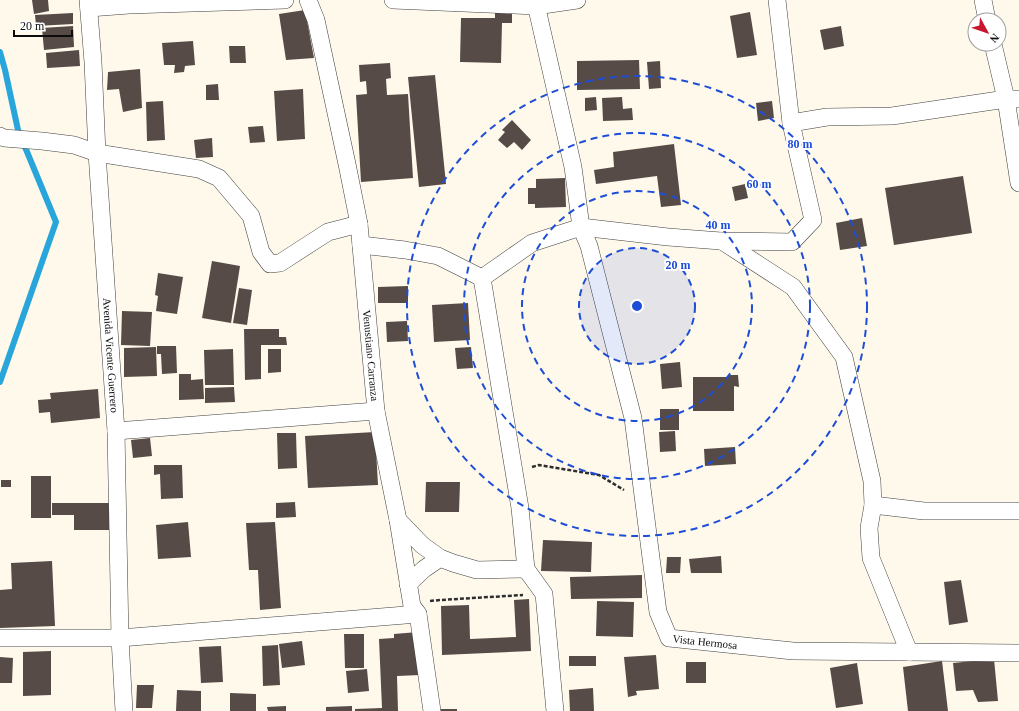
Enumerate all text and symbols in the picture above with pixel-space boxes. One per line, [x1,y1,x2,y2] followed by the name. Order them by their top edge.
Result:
[14,12,72,38] scale bar
[967,12,1007,52] north arrow
[20,19,45,33] text: 20 m
[987,32,1002,45] text: N
[788,137,813,151] text: 80 m
[747,177,772,191] text: 60 m
[706,218,731,232] text: 40 m
[666,258,691,272] text: 20 m
[101,297,121,414] street label: Avenida Vicente Guerrero
[630,299,644,313] centre of rings
[361,309,381,402] street label: Venustiano Carranza
[672,632,738,651] street label: Vista Hermosa

